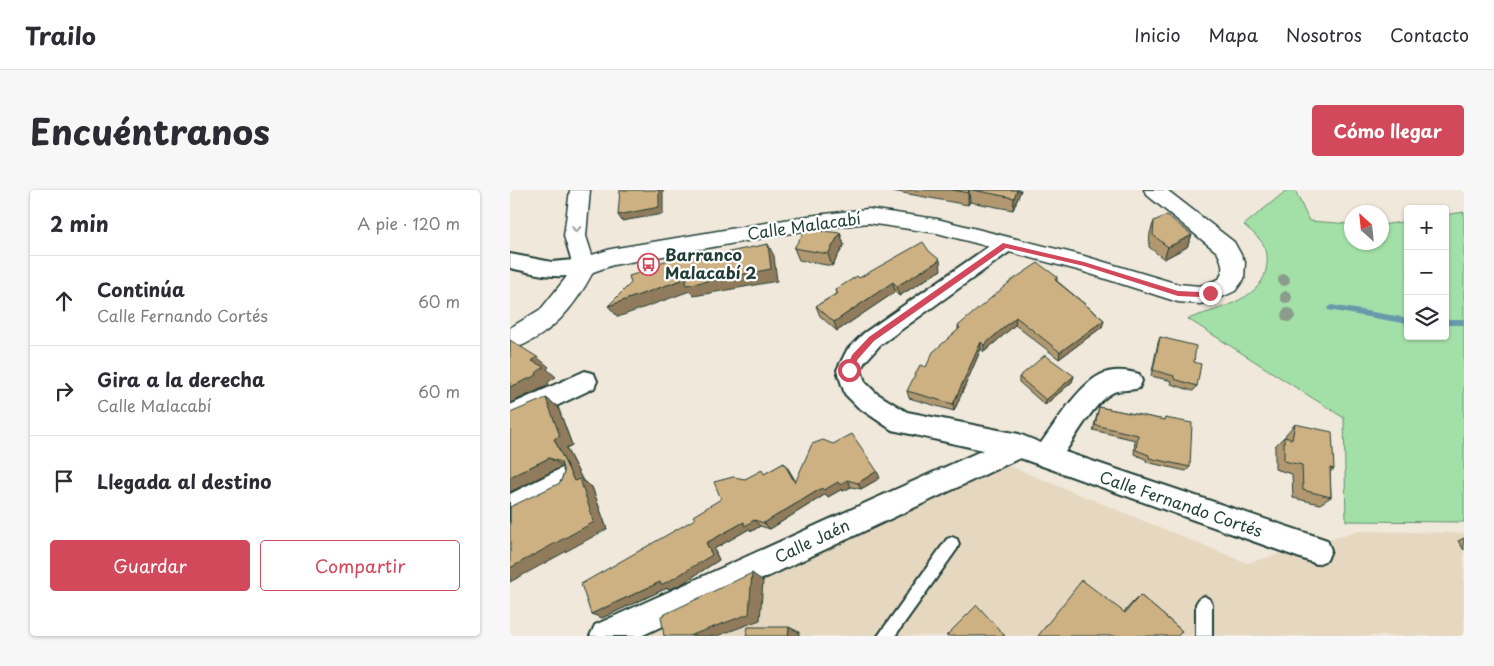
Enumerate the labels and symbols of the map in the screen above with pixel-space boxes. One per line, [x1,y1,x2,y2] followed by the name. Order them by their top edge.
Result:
[746,205,863,245] street label: Calle Malacabí
[1344,205,1389,250] north arrow
[571,225,582,233] one-way arrow
[665,242,756,284] place label: Barranco Malacabí 2
[637,252,661,276] bus stop icon: Barranco Malacabí 2
[1199,282,1222,305] route end
[838,359,861,382] route start
[1097,464,1266,542] street label: Calle Fernando Cortés
[770,512,853,568] street label: Calle Jaén

